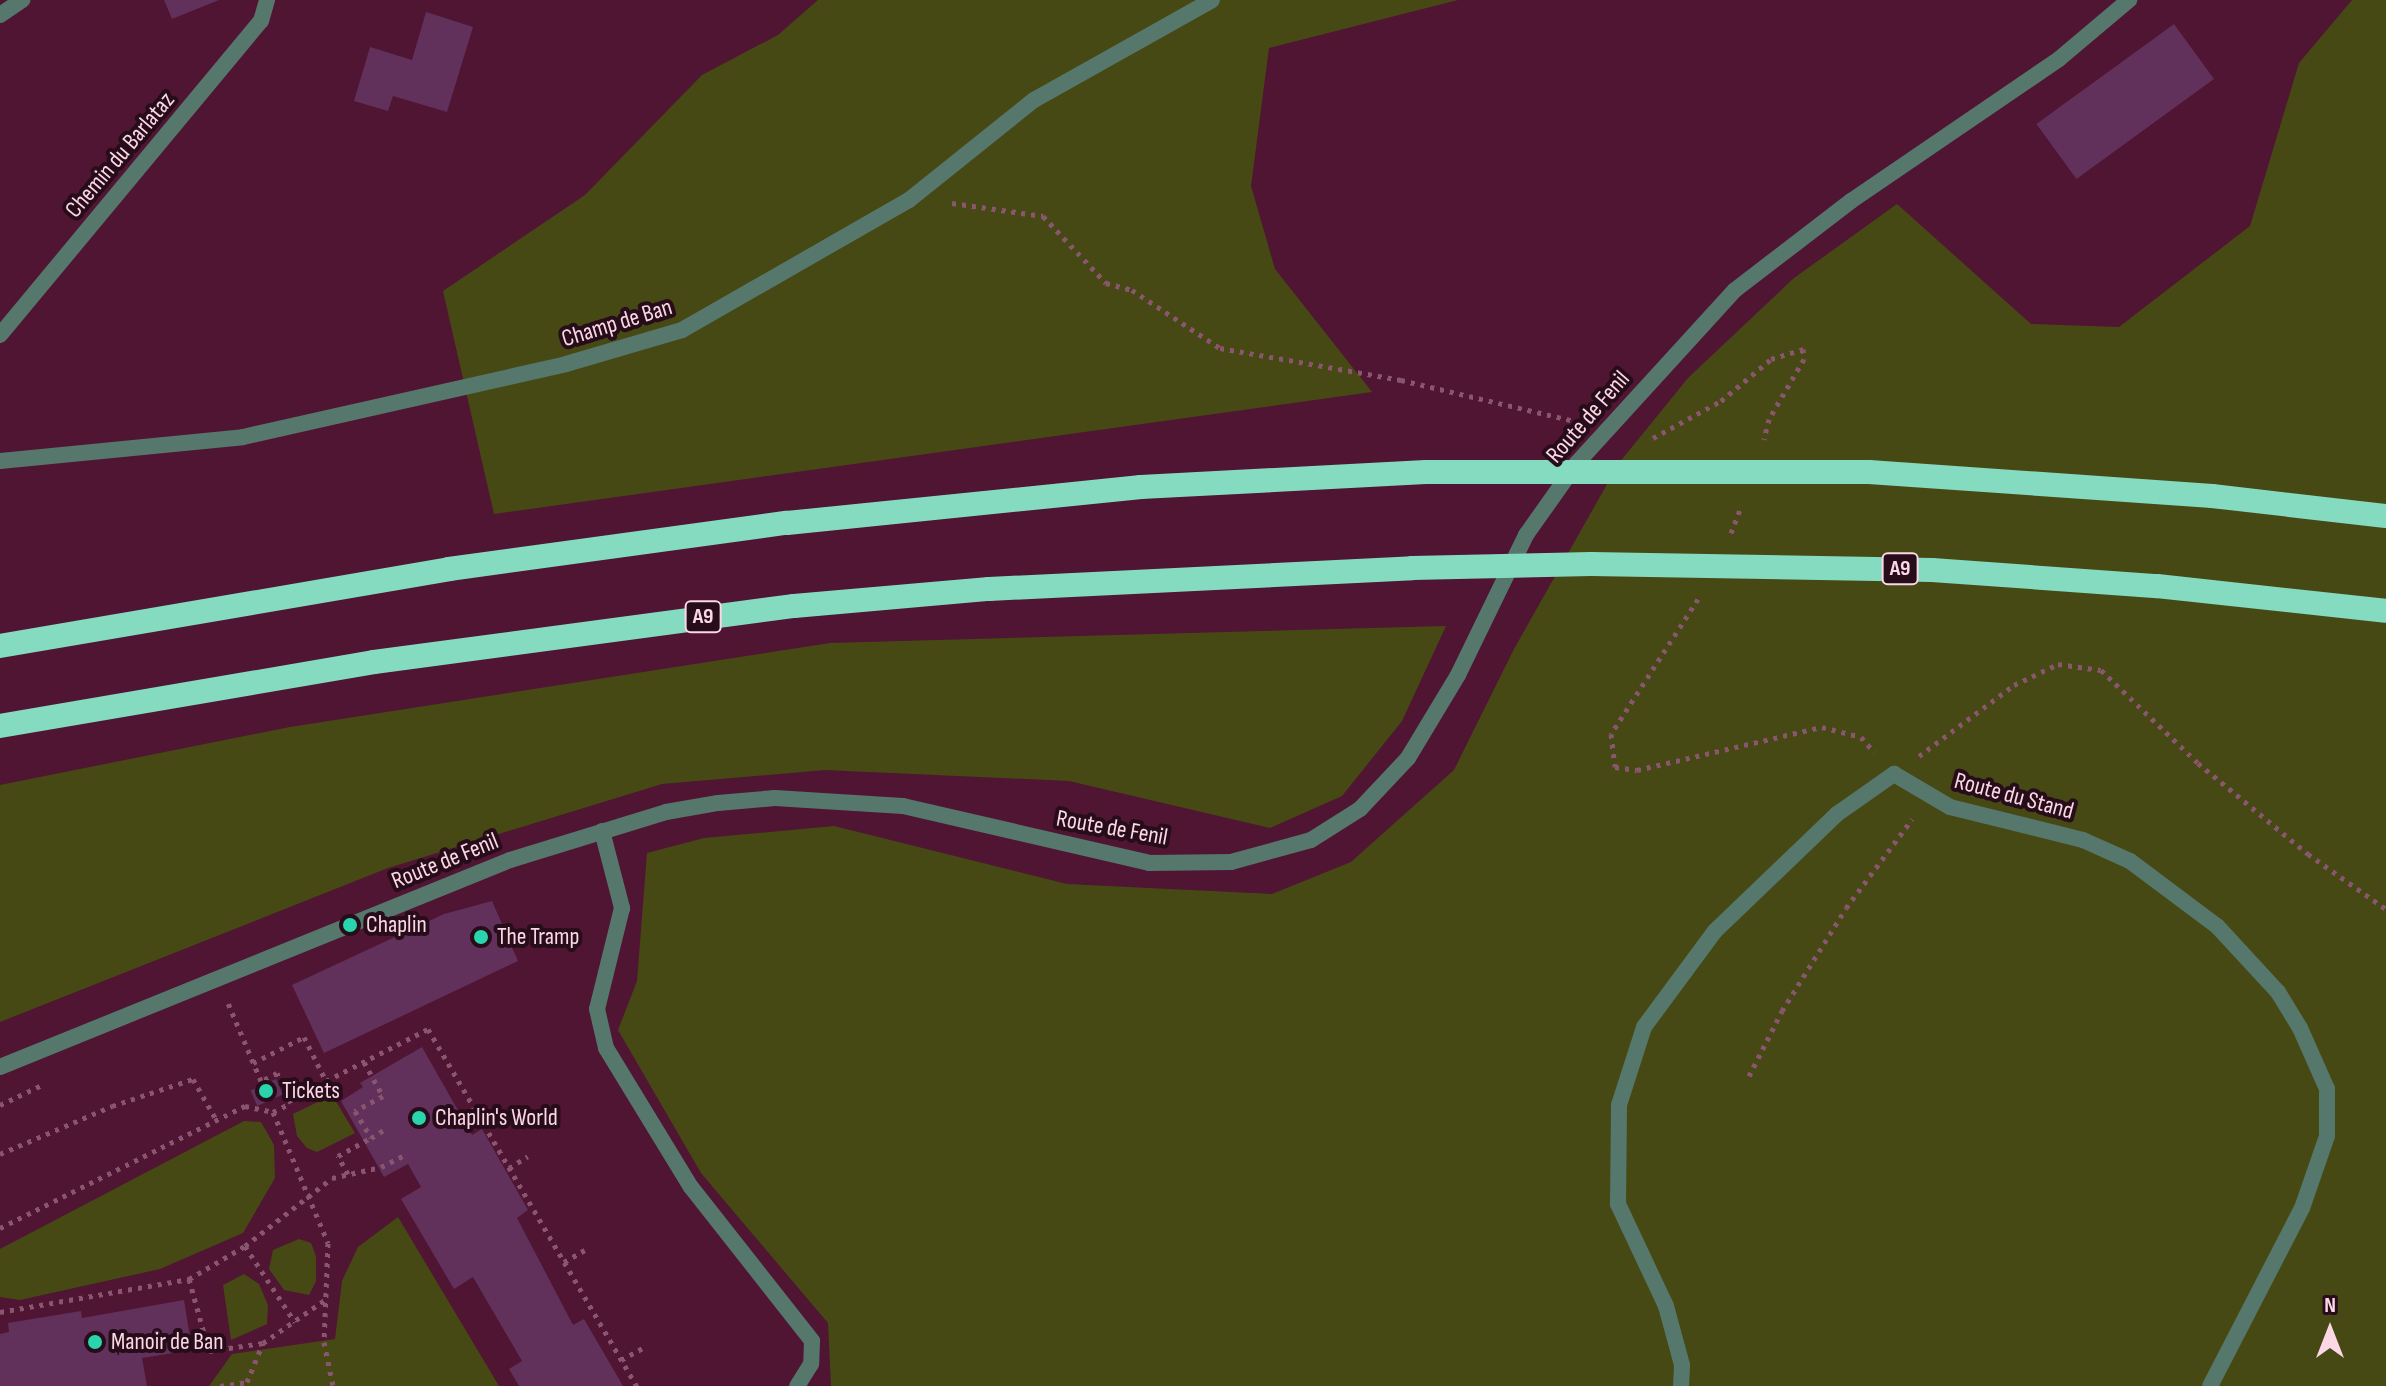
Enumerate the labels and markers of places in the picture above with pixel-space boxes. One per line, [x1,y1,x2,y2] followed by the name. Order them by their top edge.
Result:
[366,911,427,939] place label: Chaplin
[341,916,359,934] marker: Chaplin
[497,923,579,951] place label: The Tramp
[472,928,490,946] marker: The Tramp
[282,1077,340,1105] place label: Tickets
[257,1082,275,1100] marker: Tickets
[435,1104,558,1132] place label: Chaplin's World
[410,1109,428,1127] marker: Chaplin's World
[111,1328,224,1356] place label: Manoir de Ban
[86,1333,104,1351] marker: Manoir de Ban

